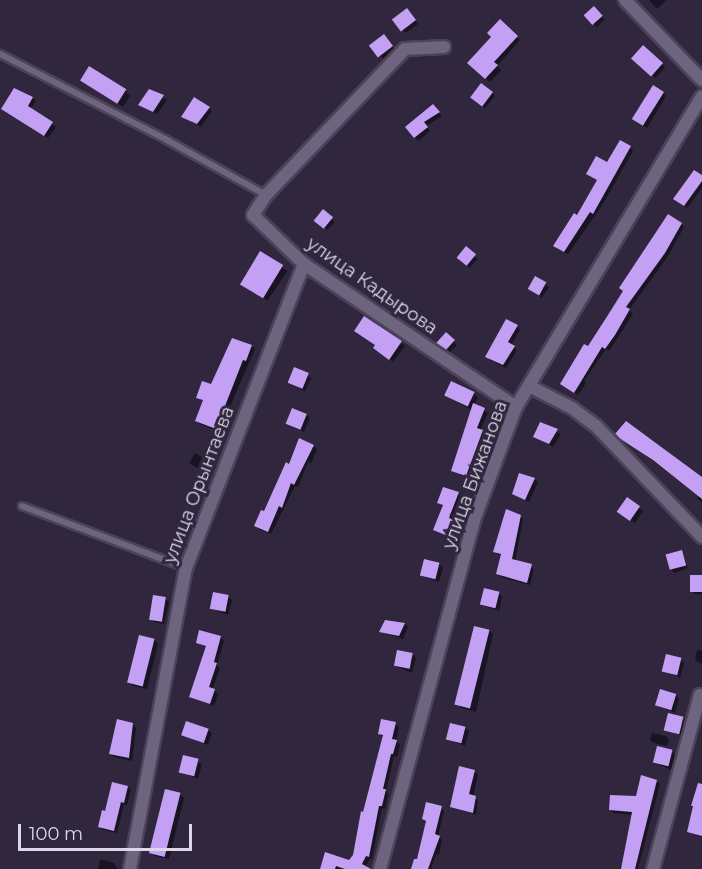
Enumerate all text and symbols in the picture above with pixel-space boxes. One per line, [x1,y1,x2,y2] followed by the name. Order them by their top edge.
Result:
[302,233,442,339] street label: улица Кадырова
[438,398,512,552] street label: улица Бижанова
[159,403,239,567] street label: улица Орынтаева
[21,812,195,850] scale bar
[29,823,83,845] text: 100 m

